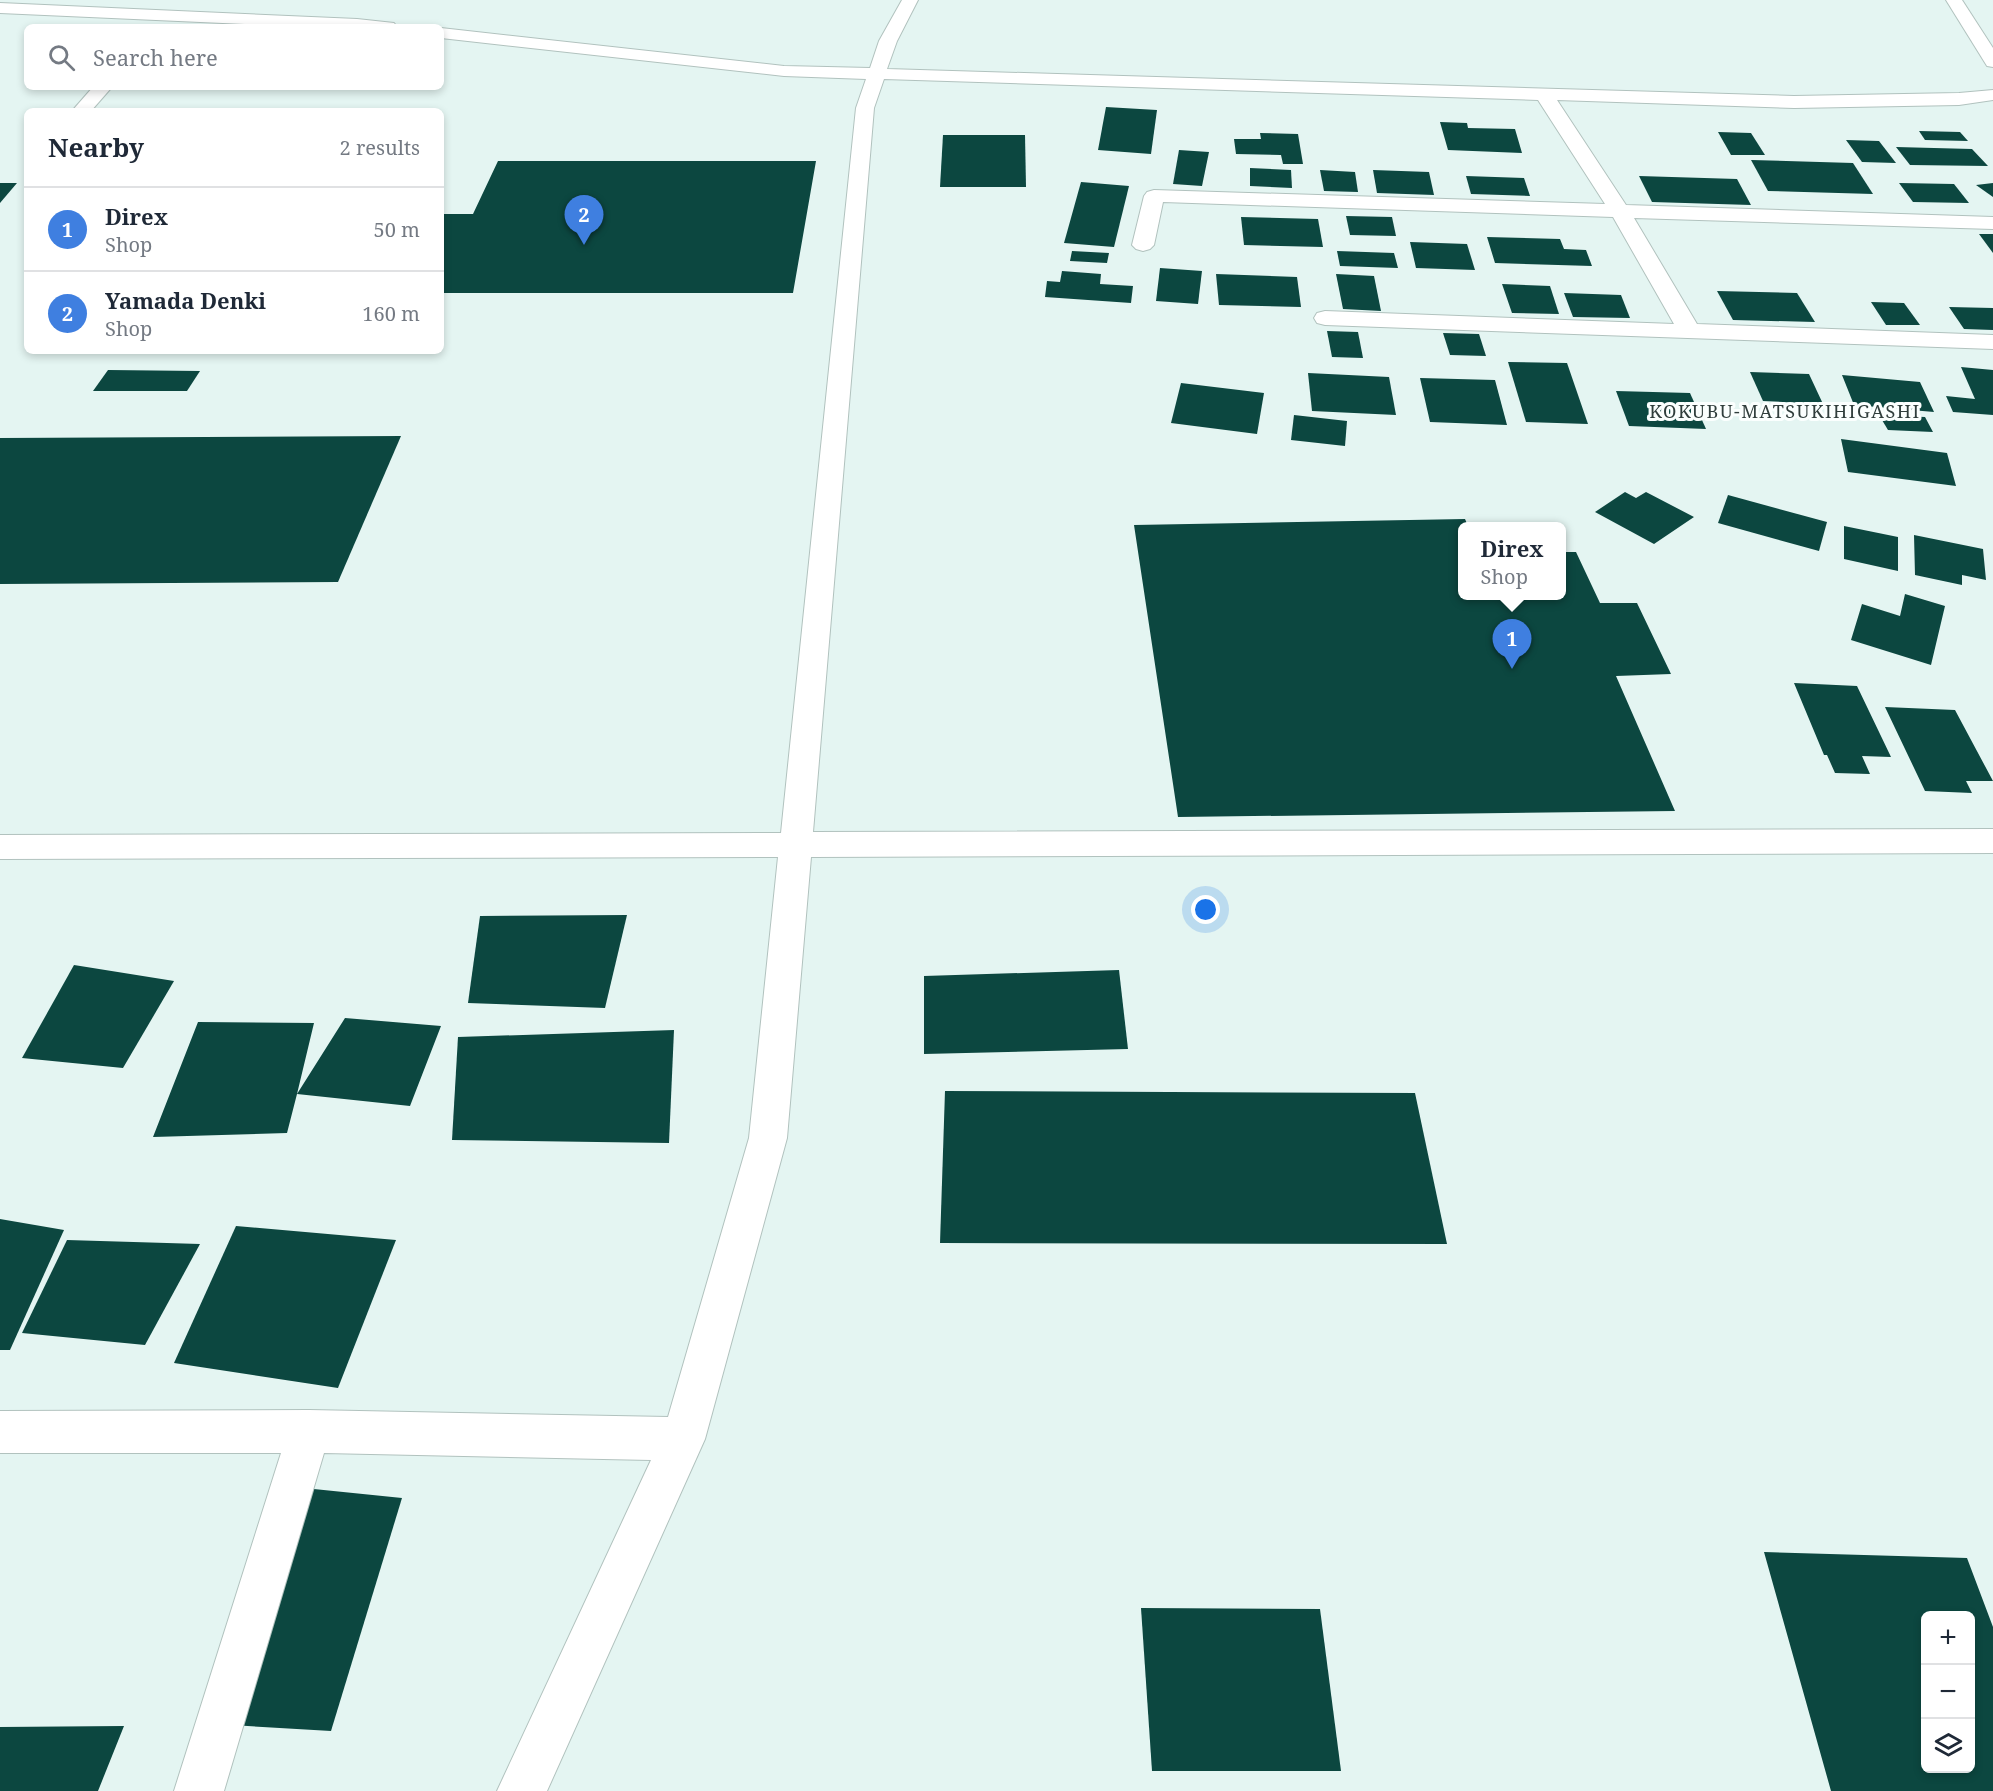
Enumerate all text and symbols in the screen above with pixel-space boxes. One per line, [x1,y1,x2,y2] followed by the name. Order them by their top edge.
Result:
[24,24,444,90] search box
[45,41,78,74] icon: search
[93,42,218,72] text: Search here
[48,129,144,165] text: Nearby
[340,134,420,161] text: 2 results
[564,196,604,245] pin: 2
[105,201,168,231] text: Direx
[62,216,73,243] text: 1
[374,216,420,243] text: 50 m
[105,231,152,258] text: Shop
[105,285,266,315] text: Yamada Denki
[62,300,73,327] text: 2
[362,300,420,327] text: 160 m
[105,315,152,342] text: Shop
[1649,399,1921,423] district label: KOKUBU-MATSUKIHIGASHI
[1458,522,1566,600] popup
[1481,533,1543,563] text: Direx
[1481,563,1528,590] text: Shop
[1492,620,1532,669] pin: 1
[1191,895,1220,924] your location
[1921,1611,1975,1773] map controls
[1921,1611,1975,1665] button: +
[1921,1665,1975,1719] button: −
[1921,1719,1975,1773] button: layers

